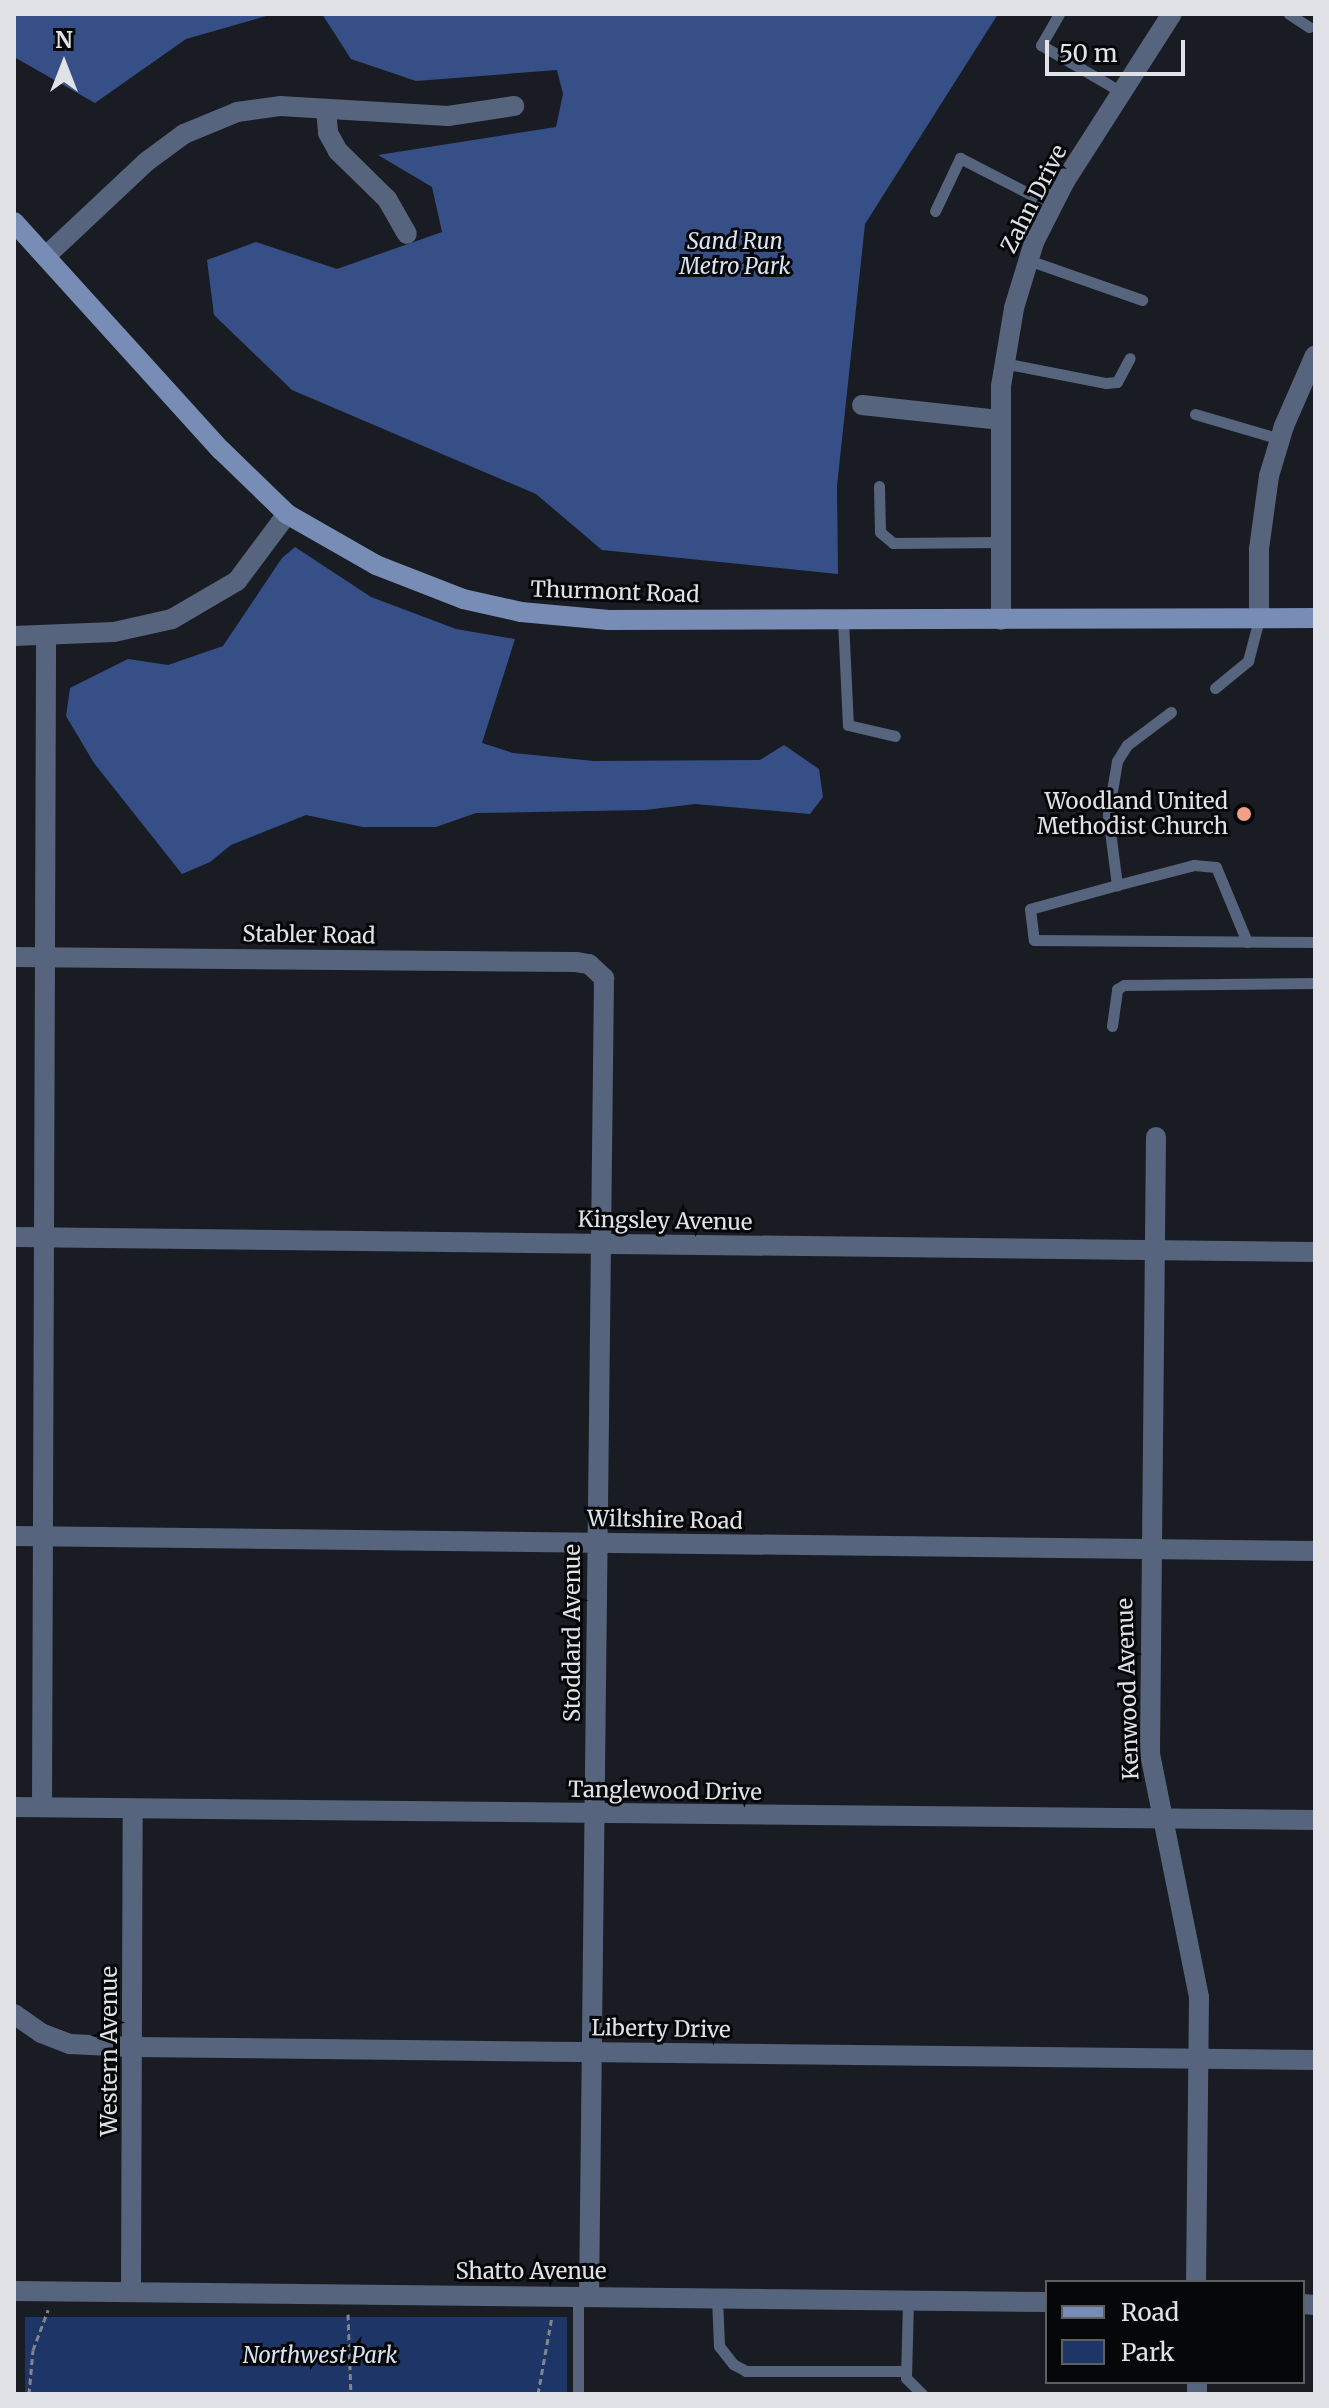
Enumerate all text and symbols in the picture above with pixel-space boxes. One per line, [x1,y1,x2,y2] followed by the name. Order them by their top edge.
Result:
[24,24,104,104] north arrow
[1049,24,1189,74] scale bar
[55,26,73,54] text: N
[1059,38,1118,69] text: 50 m
[996,141,1072,257] street label: Zahn Drive
[680,228,790,280] park label: Sand Run Metro Park
[530,576,700,608] street label: Thurmont Road
[1037,788,1228,840] place label: Woodland United Methodist Church
[1235,805,1253,823] marker: Woodland United Methodist Church
[242,921,376,949] street label: Stabler Road
[577,1206,753,1236] street label: Kingsley Avenue
[587,1505,743,1535] street label: Wiltshire Road
[560,1544,586,1722] street label: Stoddard Avenue
[1112,1598,1144,1780] street label: Kenwood Avenue
[568,1776,762,1806] street label: Tanglewood Drive
[97,1966,123,2136] street label: Western Avenue
[591,2015,731,2043] street label: Liberty Drive
[455,2259,607,2285] street label: Shatto Avenue
[1045,2280,1305,2384] legend
[1121,2297,1179,2328] text: Road
[1121,2337,1174,2368] text: Park
[243,2343,397,2369] park label: Northwest Park

